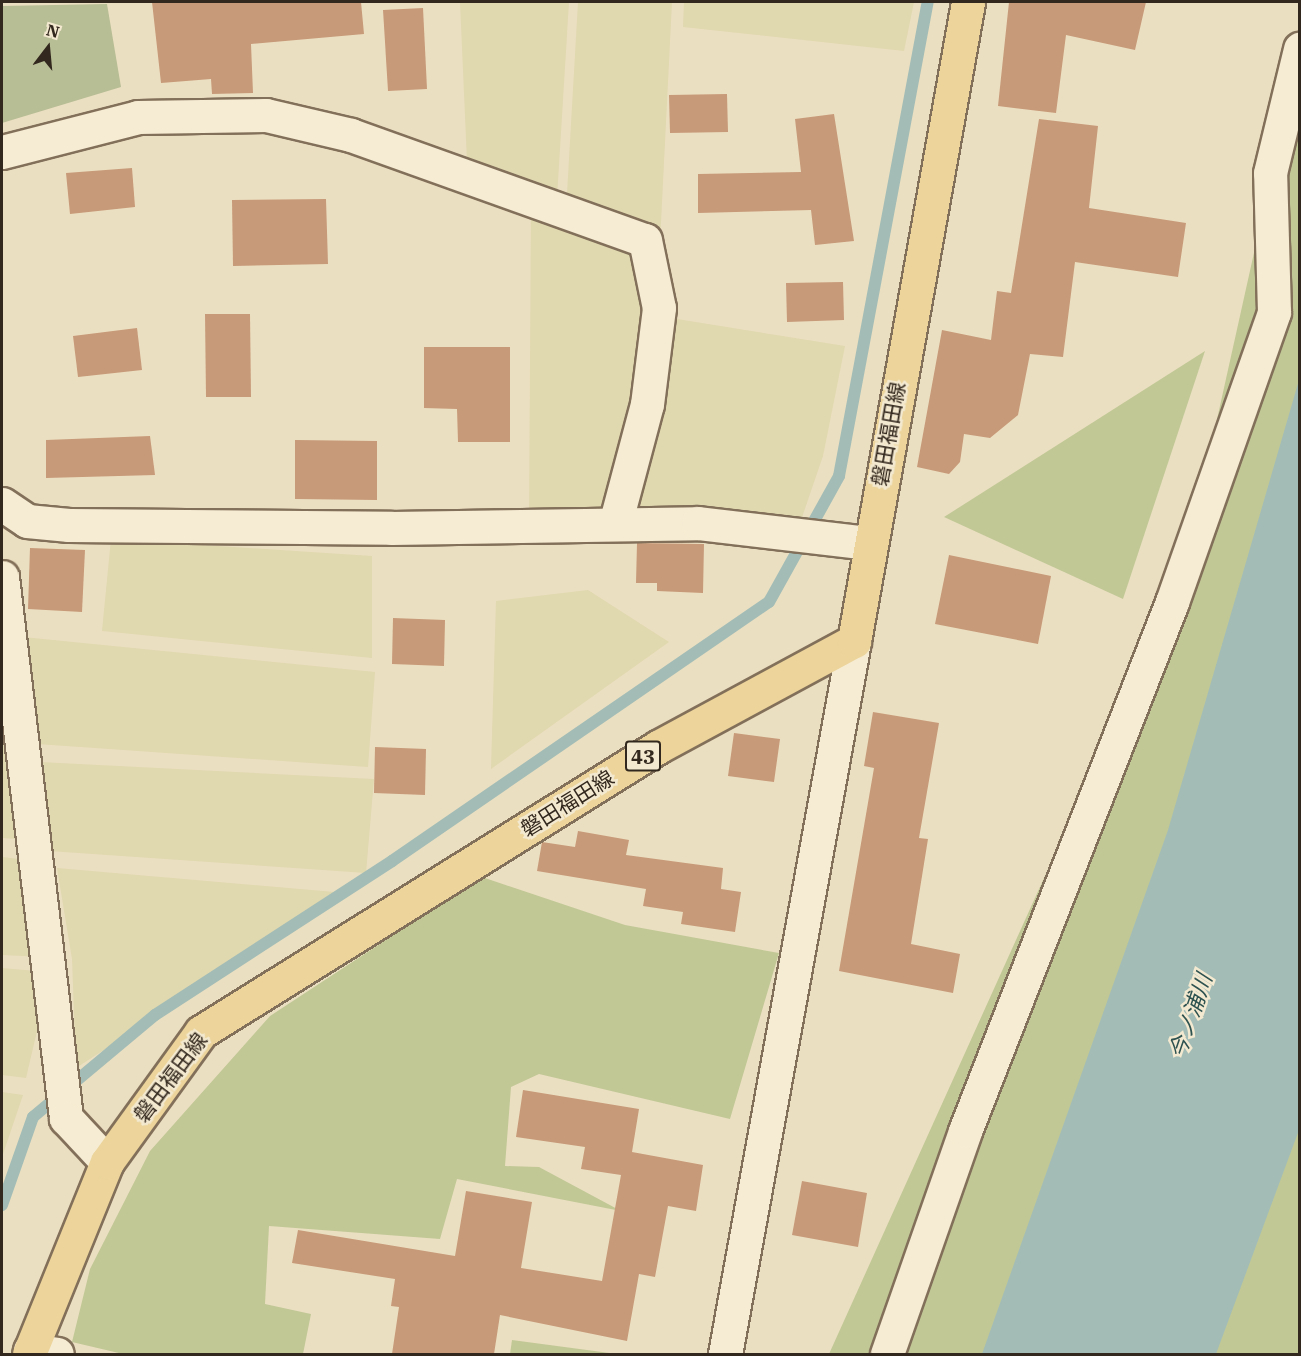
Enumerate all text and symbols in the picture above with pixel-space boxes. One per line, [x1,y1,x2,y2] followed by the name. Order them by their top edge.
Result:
[18,18,78,78] north arrow
[44,19,62,42] text: N
[866,380,910,488] street label: 磐田福田線
[625,739,661,773] road number: 43
[516,764,618,842] street label: 磐田福田線
[1163,970,1217,1062] water label: 今ノ浦川
[128,1027,212,1127] street label: 磐田福田線

